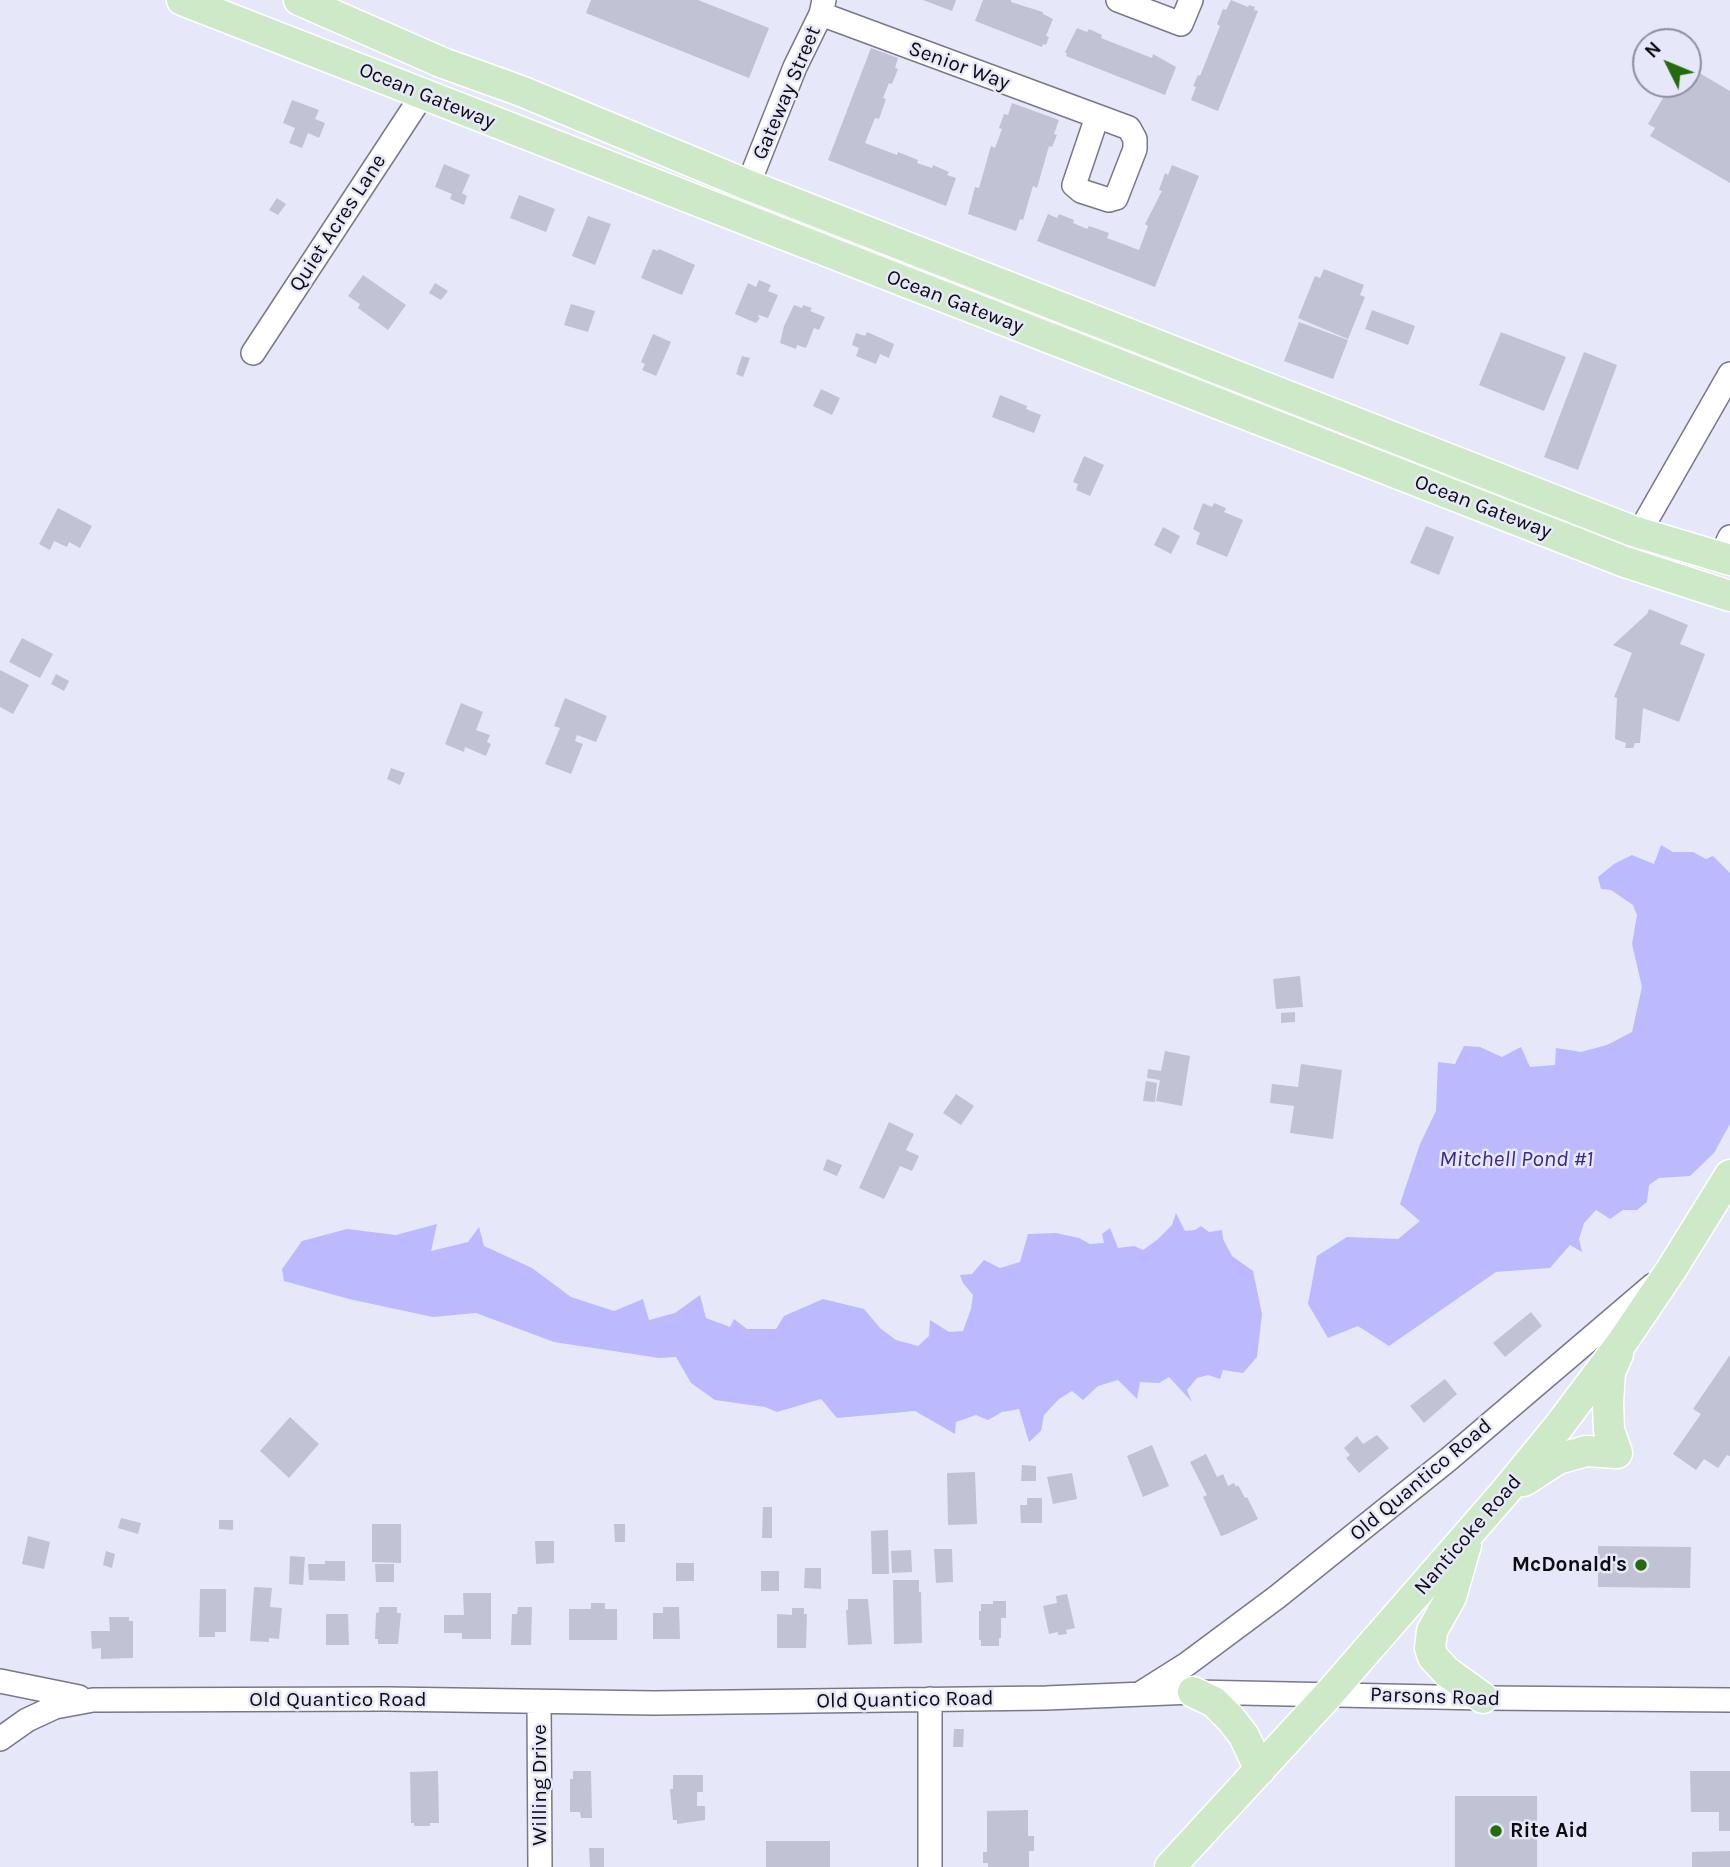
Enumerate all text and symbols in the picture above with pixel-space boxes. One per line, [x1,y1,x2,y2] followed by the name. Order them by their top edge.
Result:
[747,22,827,164] street label: Gateway Street
[1632,28,1702,98] north arrow
[905,36,1013,96] street label: Senior Way
[1640,38,1666,63] text: N
[355,57,499,135] street label: Ocean Gateway
[284,150,392,296] street label: Quiet Acres Lane
[883,264,1027,340] street label: Ocean Gateway
[1411,469,1555,545] street label: Ocean Gateway
[1439,1145,1593,1173] water label: Mitchell Pond #1
[1345,1413,1497,1547] street label: Old Quantico Road
[1409,1470,1527,1600] street label: Nanticoke Road
[1512,1552,1627,1578] place label: McDonald's
[1633,1557,1649,1573] marker: McDonald's
[1369,1682,1501,1712] street label: Parsons Road
[816,1686,994,1714] street label: Old Quantico Road
[249,1687,427,1713] street label: Old Quantico Road
[527,1724,553,1846] street label: Willing Drive
[1510,1818,1588,1844] place label: Rite Aid
[1488,1823,1504,1839] marker: Rite Aid

